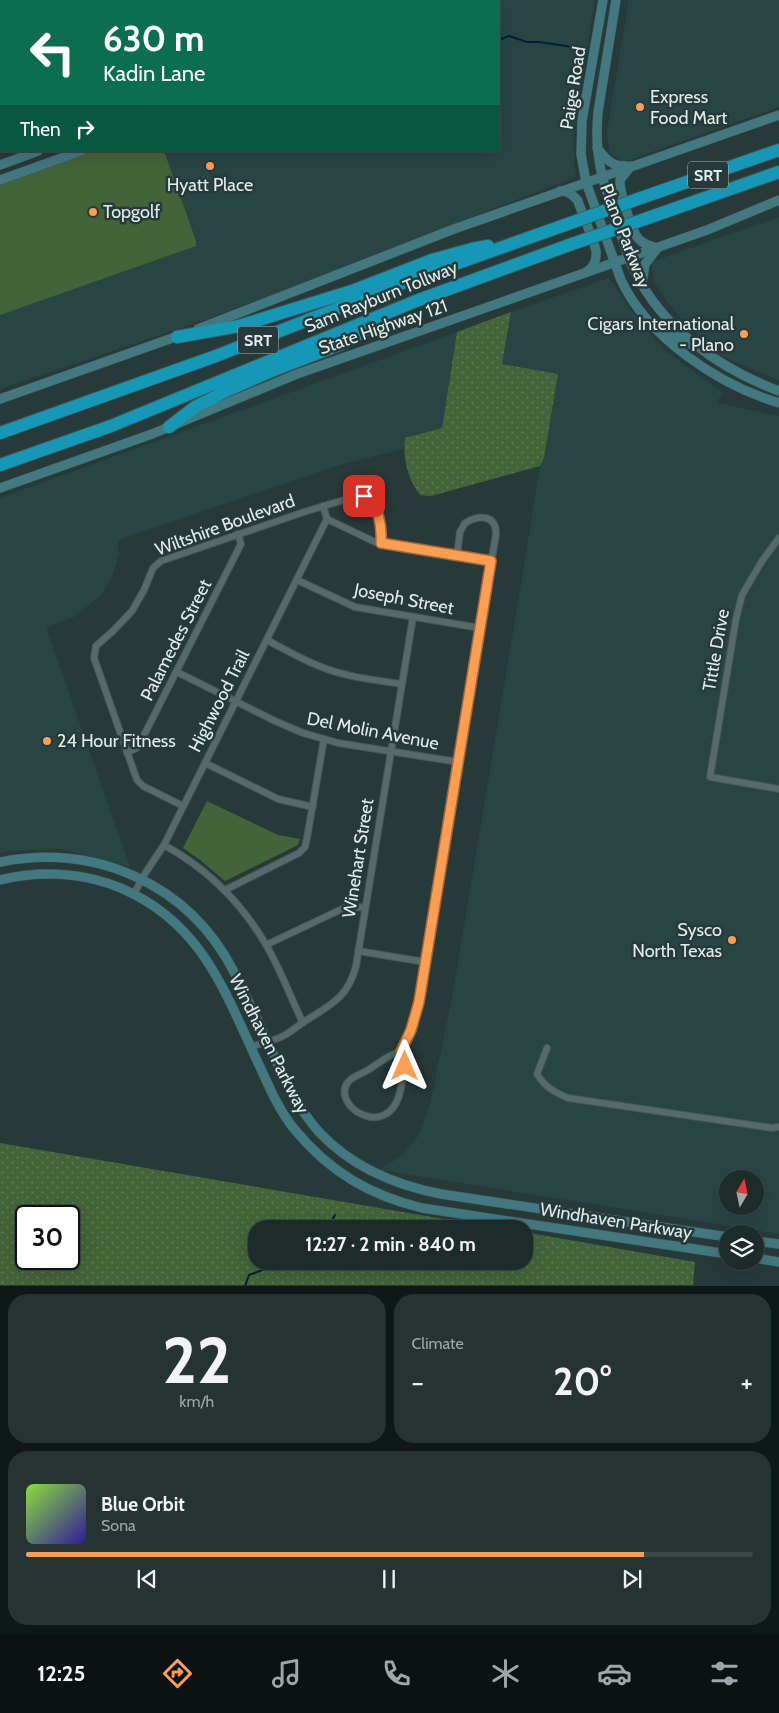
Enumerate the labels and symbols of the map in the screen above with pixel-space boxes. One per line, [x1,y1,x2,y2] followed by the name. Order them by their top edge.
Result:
[556,45,590,131] street label: Paige Road
[650,86,727,129] place label: Express Food Mart
[634,101,646,113] marker: Express Food Mart
[204,160,216,172] marker: Hyatt Place
[688,162,728,188] road number: SRT
[167,174,253,196] place label: Hyatt Place
[595,181,655,291] street label: Plano Parkway
[103,201,160,223] place label: Topgolf
[87,206,99,218] marker: Topgolf
[301,256,461,338] street label: Sam Rayburn Tollway
[316,295,450,359] street label: State Highway 121
[587,313,735,356] place label: Cigars International - Plano
[238,326,278,354] road number: SRT
[738,328,750,340] marker: Cigars International - Plano
[343,475,385,517] pin
[152,490,298,560] street label: Wiltshire Boulevard
[136,576,216,704] street label: Palamedes Street
[351,578,456,619] street label: Joseph Street
[698,607,734,693] street label: Tittle Drive
[184,645,255,756] street label: Highwood Trail
[305,707,441,755] street label: Del Molin Avenue
[57,730,176,752] place label: 24 Hour Fitness
[41,735,53,747] marker: 24 Hour Fitness
[338,797,378,919] street label: Winehart Street
[632,919,722,962] place label: Sysco North Texas
[726,934,738,946] marker: Sysco North Texas
[224,971,314,1117] street label: Windhaven Parkway
[378,1039,430,1091] position arrow
[719,1170,764,1215] north arrow
[538,1198,694,1244] street label: Windhaven Parkway
[15,1205,80,1270] speed limit sign: 30

